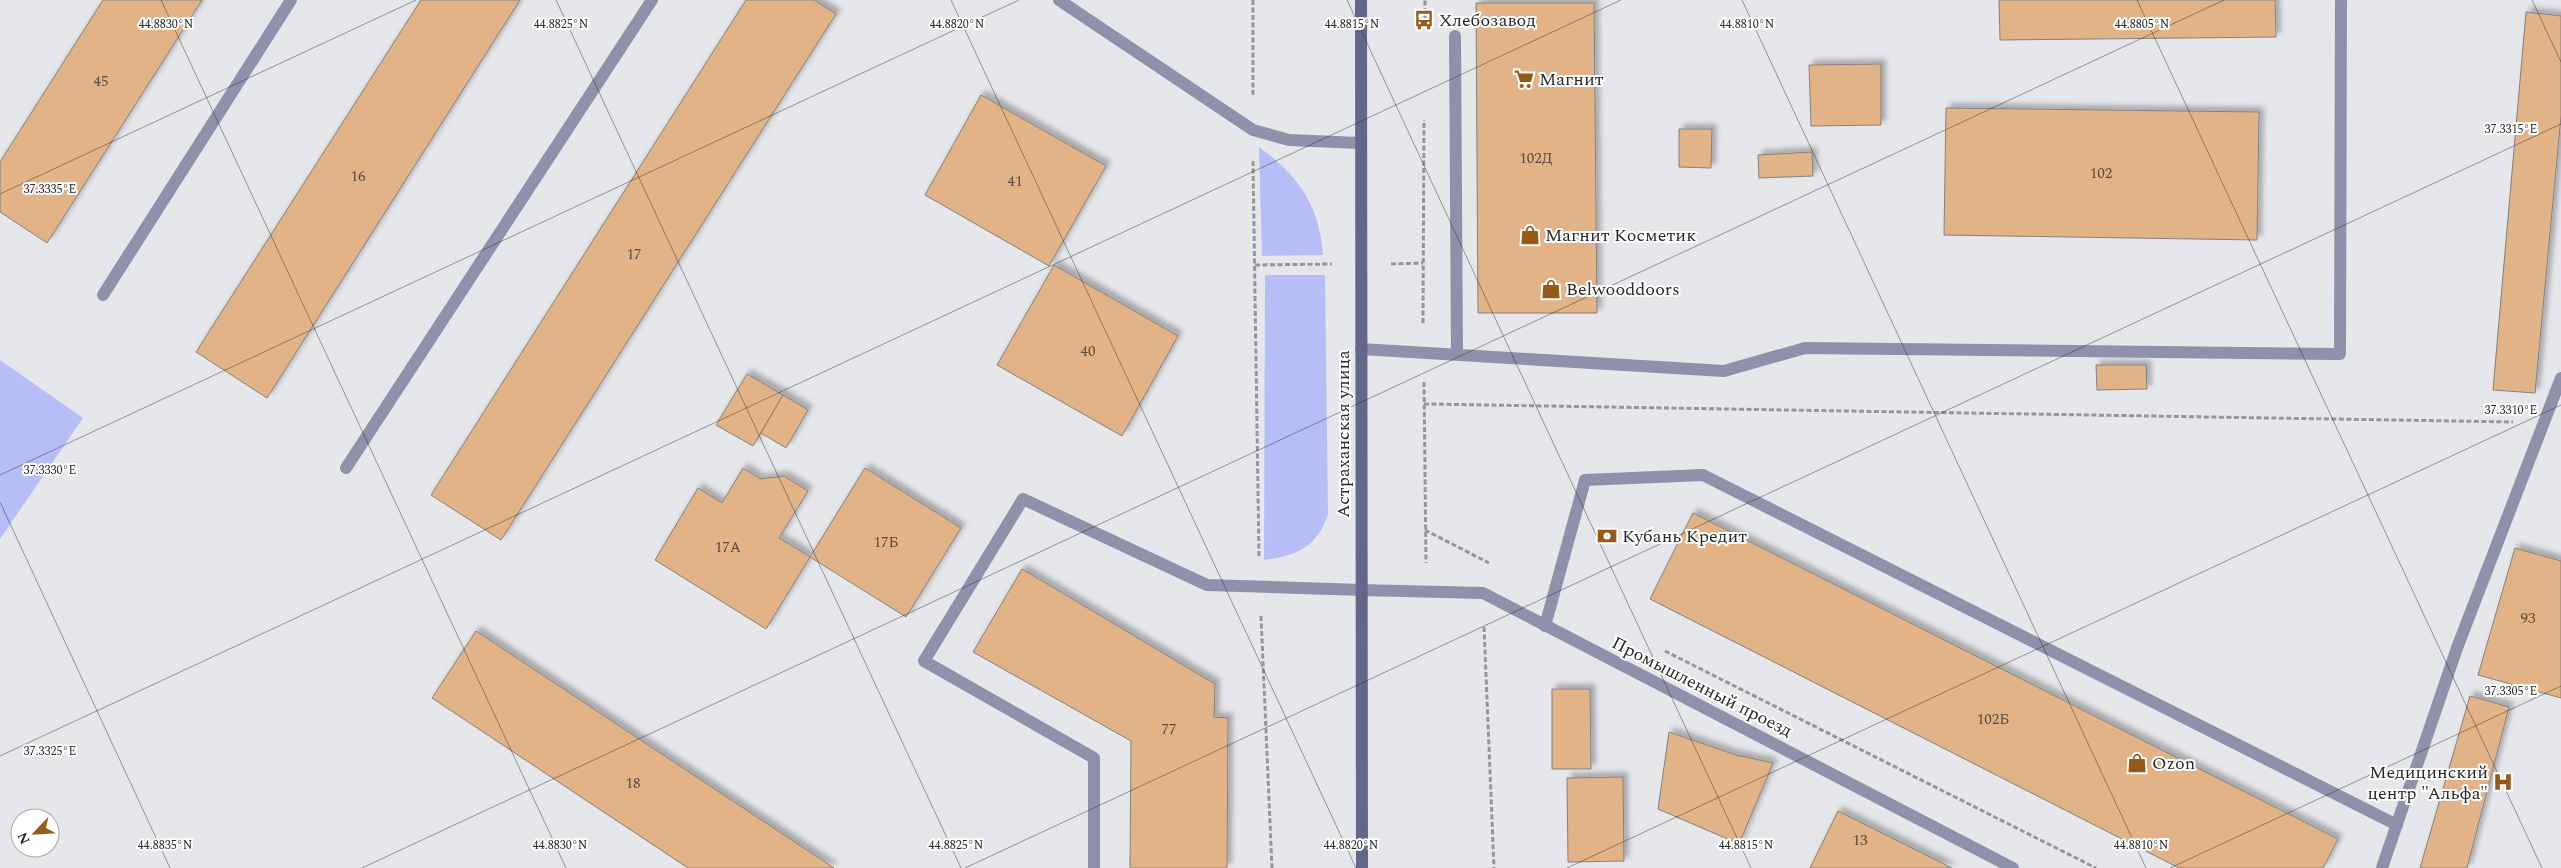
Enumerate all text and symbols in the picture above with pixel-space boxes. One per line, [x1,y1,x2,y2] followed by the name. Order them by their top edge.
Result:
[1439,7,1536,34] place label: Хлебозавод
[1413,9,1435,31] bus stop icon: Хлебозавод
[139,15,193,34] text: 44.8830°N
[534,15,588,34] text: 44.8825°N
[930,15,984,34] text: 44.8820°N
[1325,15,1379,34] text: 44.8815°N
[1720,15,1774,34] text: 44.8810°N
[2115,15,2169,34] text: 44.8805°N
[1539,66,1604,93] place label: Магнит
[1513,68,1535,90] supermarket icon: Магнит
[93,70,109,93] house number: 45
[2485,120,2537,139] text: 37.3315°E
[1519,147,1553,170] house number: 102Д
[2090,162,2112,185] house number: 102
[350,165,366,188] house number: 16
[1007,170,1023,193] house number: 41
[24,180,76,199] text: 37.3335°E
[1545,222,1696,249] place label: Магнит Косметик
[1519,224,1541,246] shop icon: Магнит Косметик
[626,243,642,266] house number: 17
[1566,276,1680,303] place label: Belwooddoors
[1540,278,1562,300] shop icon: Belwooddoors
[1080,340,1096,363] house number: 40
[1330,350,1357,518] street label: Астраханская улица
[2485,401,2537,420] text: 37.3310°E
[24,461,76,480] text: 37.3330°E
[1622,523,1747,550] place label: Кубань Кредит
[1596,525,1618,547] bank icon: Кубань Кредит
[873,531,899,554] house number: 17Б
[715,536,741,559] house number: 17А
[2520,607,2536,630] house number: 93
[1607,630,1797,744] street label: Промышленный проезд
[2485,682,2537,701] text: 37.3305°E
[1977,708,2009,731] house number: 102Б
[1161,718,1177,741] house number: 77
[24,742,76,761] text: 37.3325°E
[2152,750,2195,777] place label: Ozon
[2126,752,2148,774] shop icon: Ozon
[2367,759,2488,807] place label: Медицинский центр "Альфа"
[2492,771,2514,793] hospital icon: Медицинский центр "Альфа"
[625,772,641,795] house number: 18
[10,808,60,858] north arrow
[12,829,36,848] text: N
[1852,829,1868,852] house number: 13
[138,836,192,855] text: 44.8835°N
[533,836,587,855] text: 44.8830°N
[929,836,983,855] text: 44.8825°N
[1324,836,1378,855] text: 44.8820°N
[1719,836,1773,855] text: 44.8815°N
[2114,836,2168,855] text: 44.8810°N

